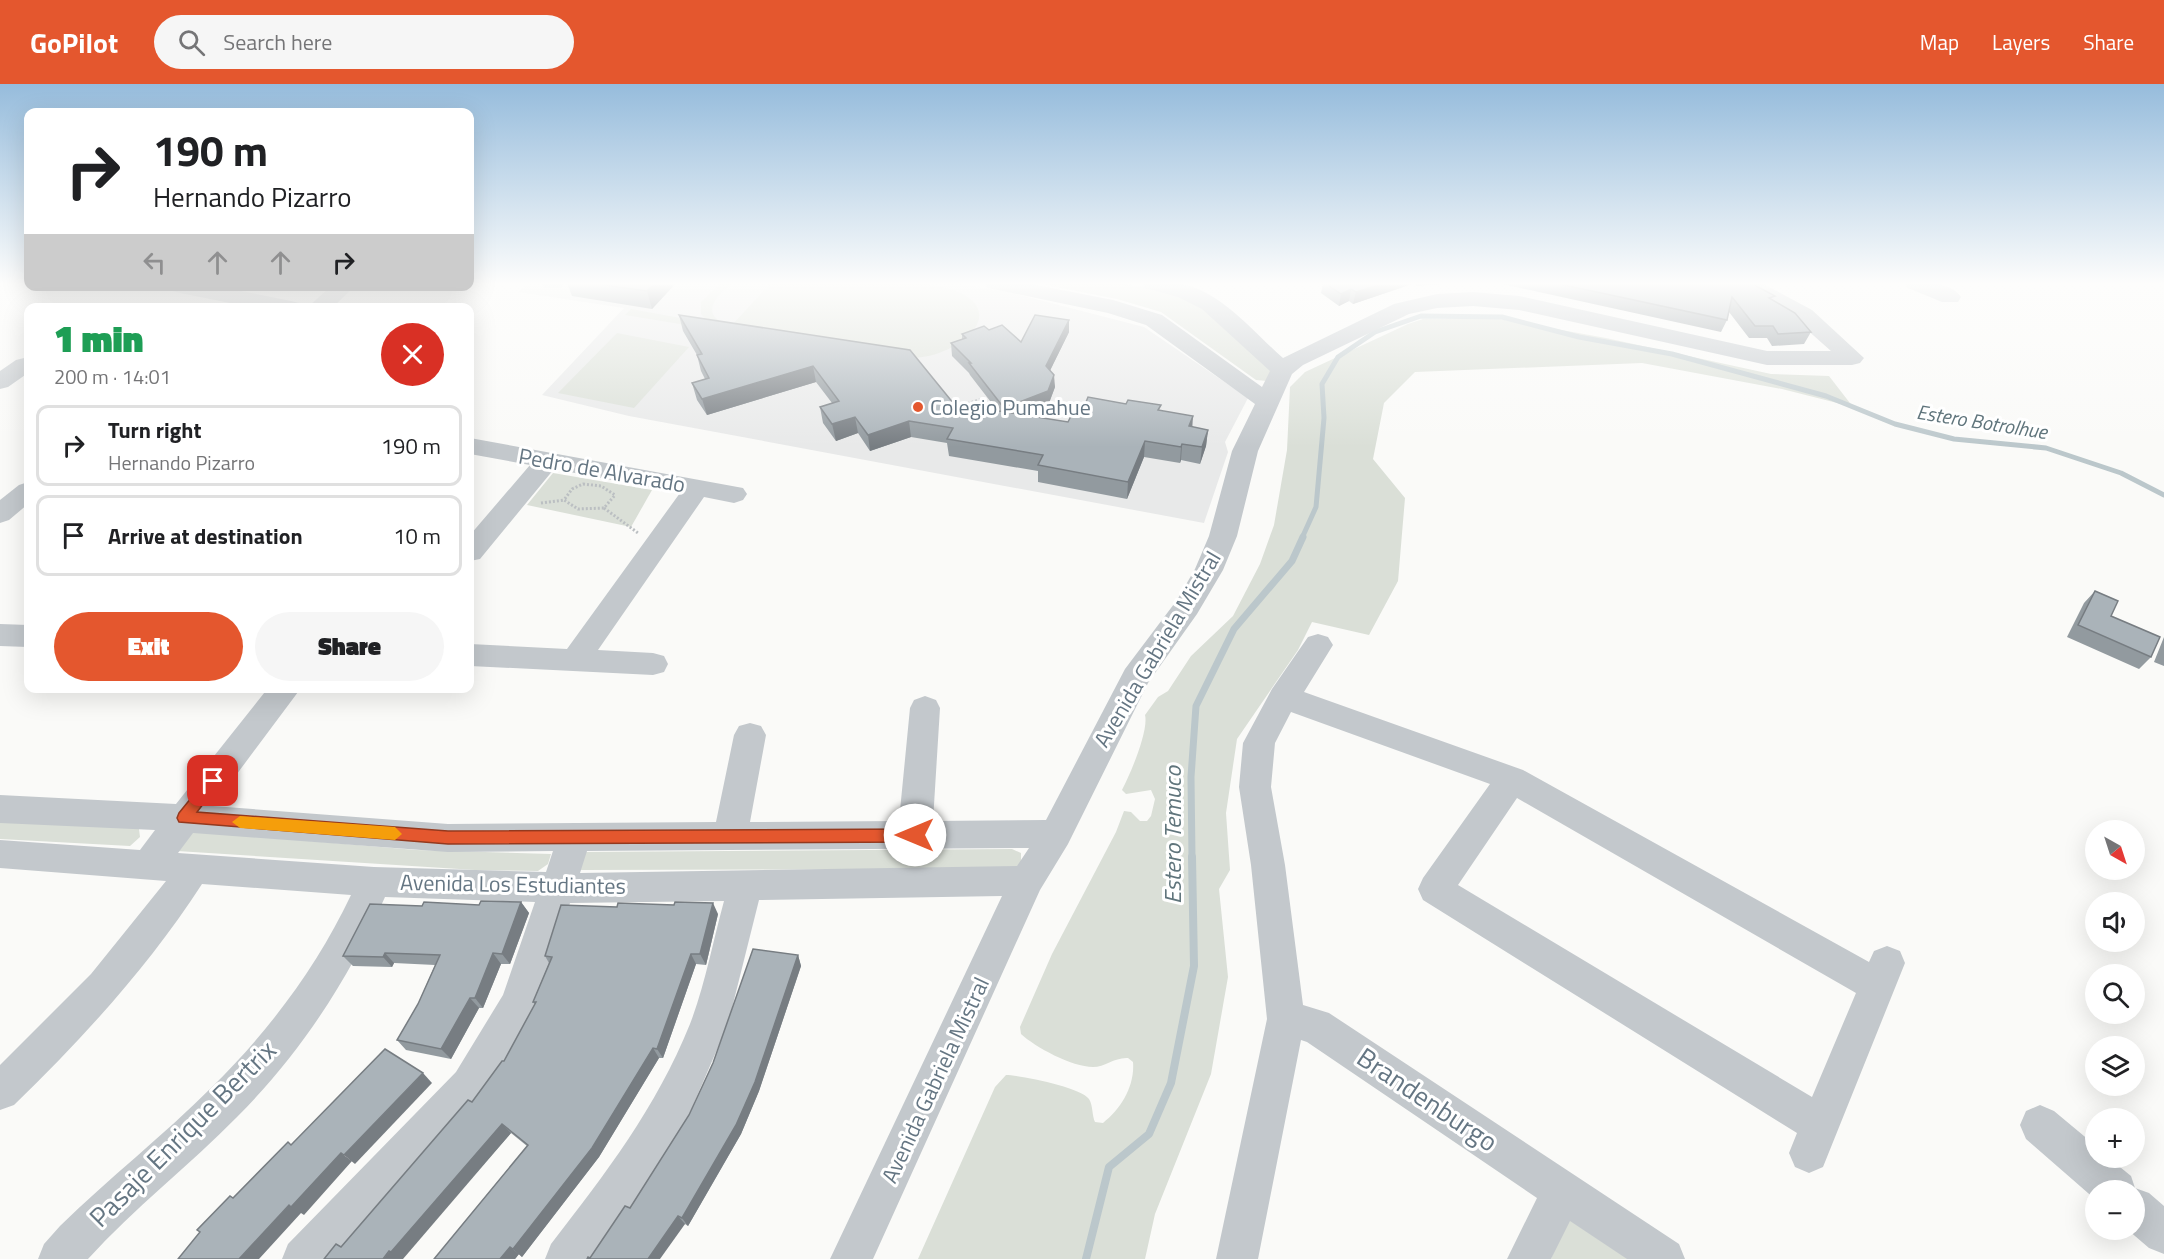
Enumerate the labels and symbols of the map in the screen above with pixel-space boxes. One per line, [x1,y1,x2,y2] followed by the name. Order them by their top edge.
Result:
[930,390,1091,424] place label: Colegio Pumahue
[1915,396,2051,447] water label: Estero Botrolhue
[911,400,925,414] marker: Colegio Pumahue
[516,439,688,501] street label: Pedro de Alvarado
[1085,544,1229,754] street label: Avenida Gabriela Mistral
[187,755,238,806] pin
[1154,765,1190,904] water label: Estero Temuco
[883,803,947,867] position arrow
[2085,820,2145,880] north arrow
[400,865,626,903] street label: Avenida Los Estudiantes
[872,971,998,1189] street label: Avenida Gabriela Mistral
[79,1030,285,1236] street label: Pasaje Enrique Bertrix
[1349,1036,1507,1161] street label: Brandenburgo

